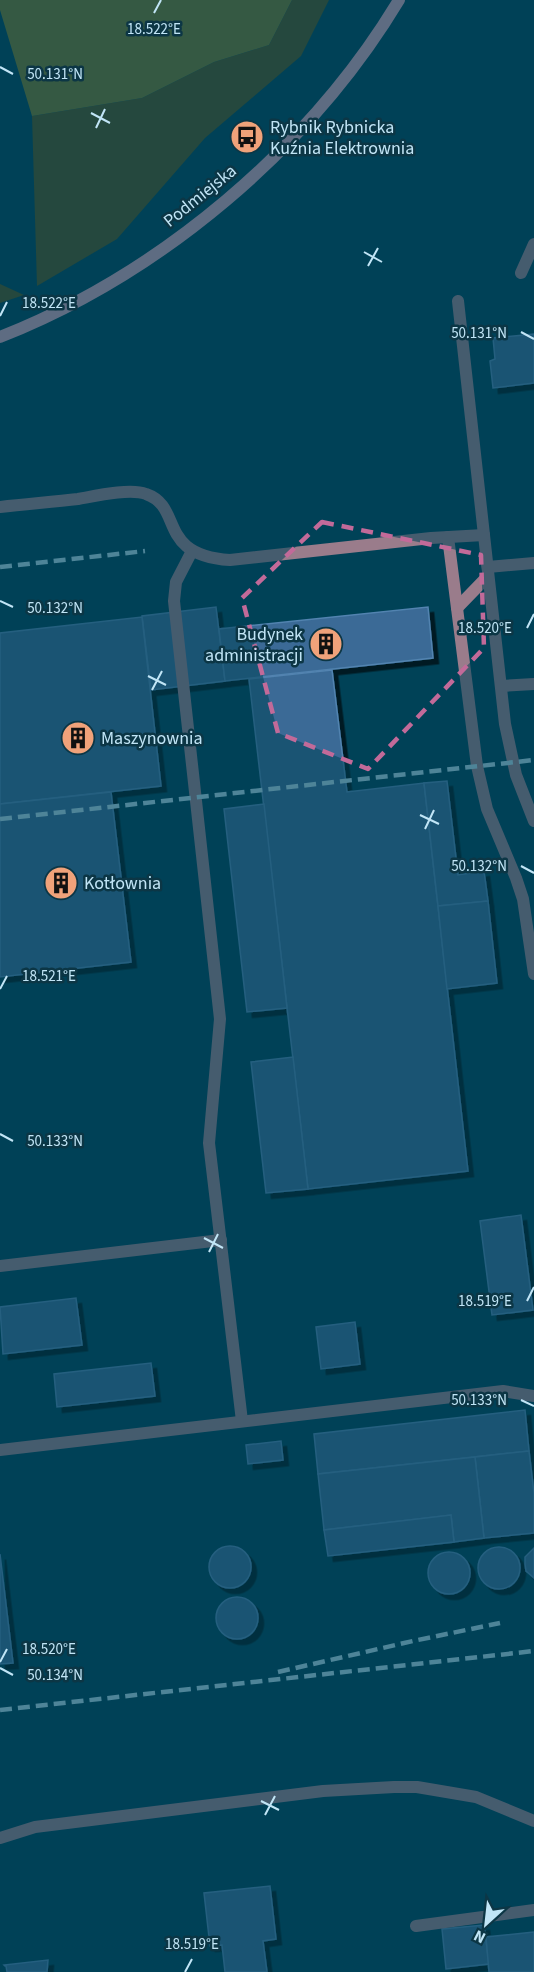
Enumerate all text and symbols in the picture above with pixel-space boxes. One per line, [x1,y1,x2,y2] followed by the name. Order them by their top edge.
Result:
[127,19,181,40] text: 18.522°E
[27,64,83,85] text: 50.131°N
[270,115,414,161] place label: Rybnik Rybnicka Kuźnia Elektrownia
[229,119,265,155] bus stop icon: Rybnik Rybnicka Kuźnia Elektrownia
[158,159,242,233] street label: Podmiejska
[22,293,76,314] text: 18.522°E
[451,323,507,344] text: 50.131°N
[27,598,83,619] text: 50.132°N
[458,618,512,639] text: 18.520°E
[205,622,303,668] place label: Budynek administracji
[308,626,344,662] building icon: Budynek administracji
[60,720,96,756] building icon: Maszynownia
[101,726,203,751] place label: Maszynownia
[451,856,507,877] text: 50.132°N
[43,865,79,901] building icon: Kotłownia
[84,871,161,896] place label: Kotłownia
[22,966,76,987] text: 18.521°E
[27,1131,83,1152] text: 50.133°N
[458,1291,512,1312] text: 18.519°E
[451,1390,507,1411] text: 50.133°N
[22,1639,76,1660] text: 18.520°E
[27,1665,83,1686] text: 50.134°N
[456,1894,516,1954] north arrow
[470,1924,489,1949] text: N
[165,1934,219,1955] text: 18.519°E

